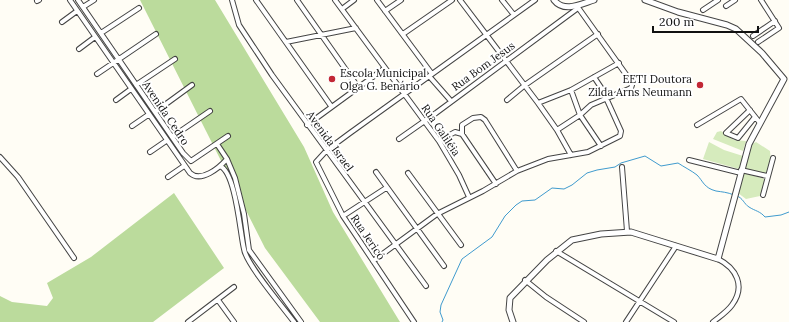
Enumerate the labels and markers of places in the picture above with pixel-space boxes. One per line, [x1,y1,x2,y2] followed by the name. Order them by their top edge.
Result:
[340,66,426,93] place label: Escola Municipal Olga G. Benário
[588,72,692,99] place label: EETI Doutora Zilda Arns Neumann
[327,74,337,84] marker: Escola Municipal Olga G. Benário
[695,80,705,90] marker: EETI Doutora Zilda Arns Neumann

